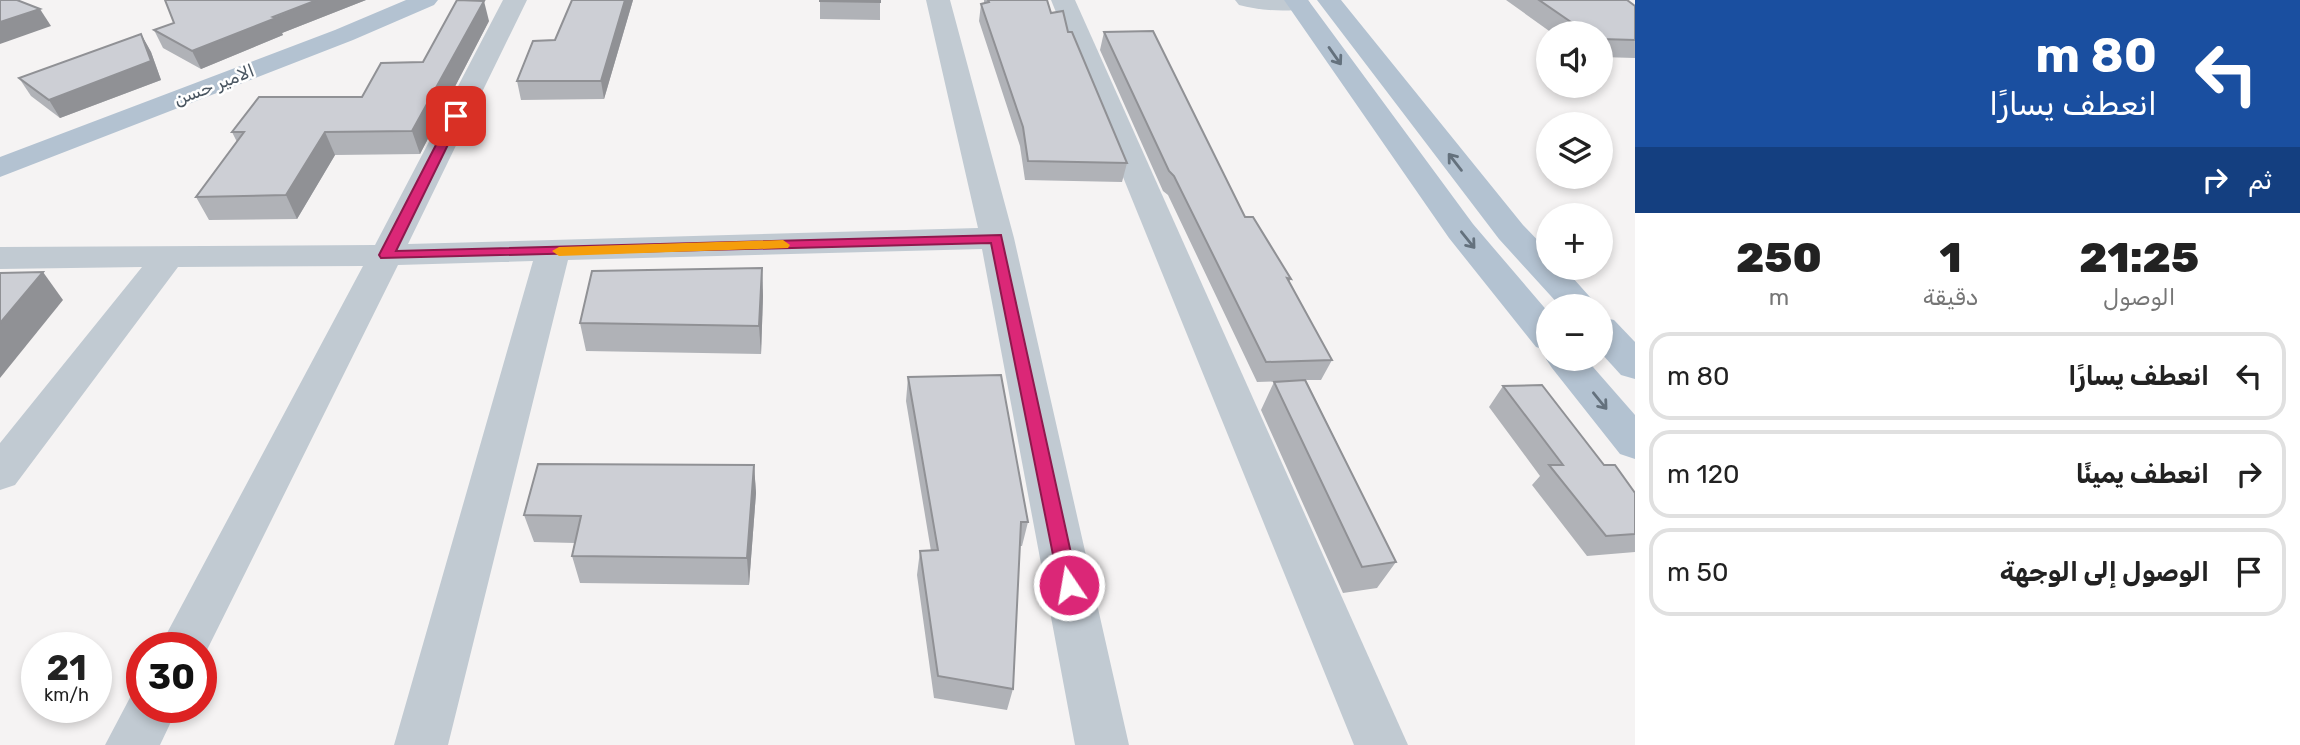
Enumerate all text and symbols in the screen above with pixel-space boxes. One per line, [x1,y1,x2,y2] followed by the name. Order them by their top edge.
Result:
[1536,21,1613,371] map controls
[1536,21,1613,98] button: sound
[2035,26,2157,84] text: 80 m
[2181,28,2272,119] icon: left
[1328,46,1342,65] one-way arrow
[171,60,257,110] street label: الامير حسن
[1989,85,2157,123] text: انعطف يسارًا
[426,86,486,146] pin
[437,97,475,135] icon: arrive
[1536,112,1613,189] button: layers
[1448,153,1463,172] one-way arrow
[2196,161,2234,199] icon: right
[2248,165,2272,196] text: ثم
[1536,203,1613,280] button: +
[1460,231,1476,249] one-way arrow
[1736,233,1822,283] text: 250
[1939,233,1962,283] text: 1
[2079,233,2199,283] text: 21:25
[1769,283,1789,311] text: m
[1923,283,1978,311] text: دقيقة
[2103,283,2175,311] text: الوصول
[1536,294,1613,371] button: −
[2230,357,2268,395] icon: left
[1667,361,1730,392] text: 80 m
[2068,361,2209,392] text: انعطف يسارًا
[1592,392,1608,410] one-way arrow
[2230,455,2268,493] icon: right
[1667,459,1739,490] text: 120 m
[2076,459,2209,490] text: انعطف يمينًا
[1032,548,1106,622] position arrow
[2230,553,2268,591] icon: arrive
[1667,557,1728,588] text: 50 m
[2000,557,2209,588] text: الوصول إلى الوجهة
[126,632,217,723] speed limit sign: 30
[46,647,87,689] text: 21
[44,684,89,706] text: km/h

